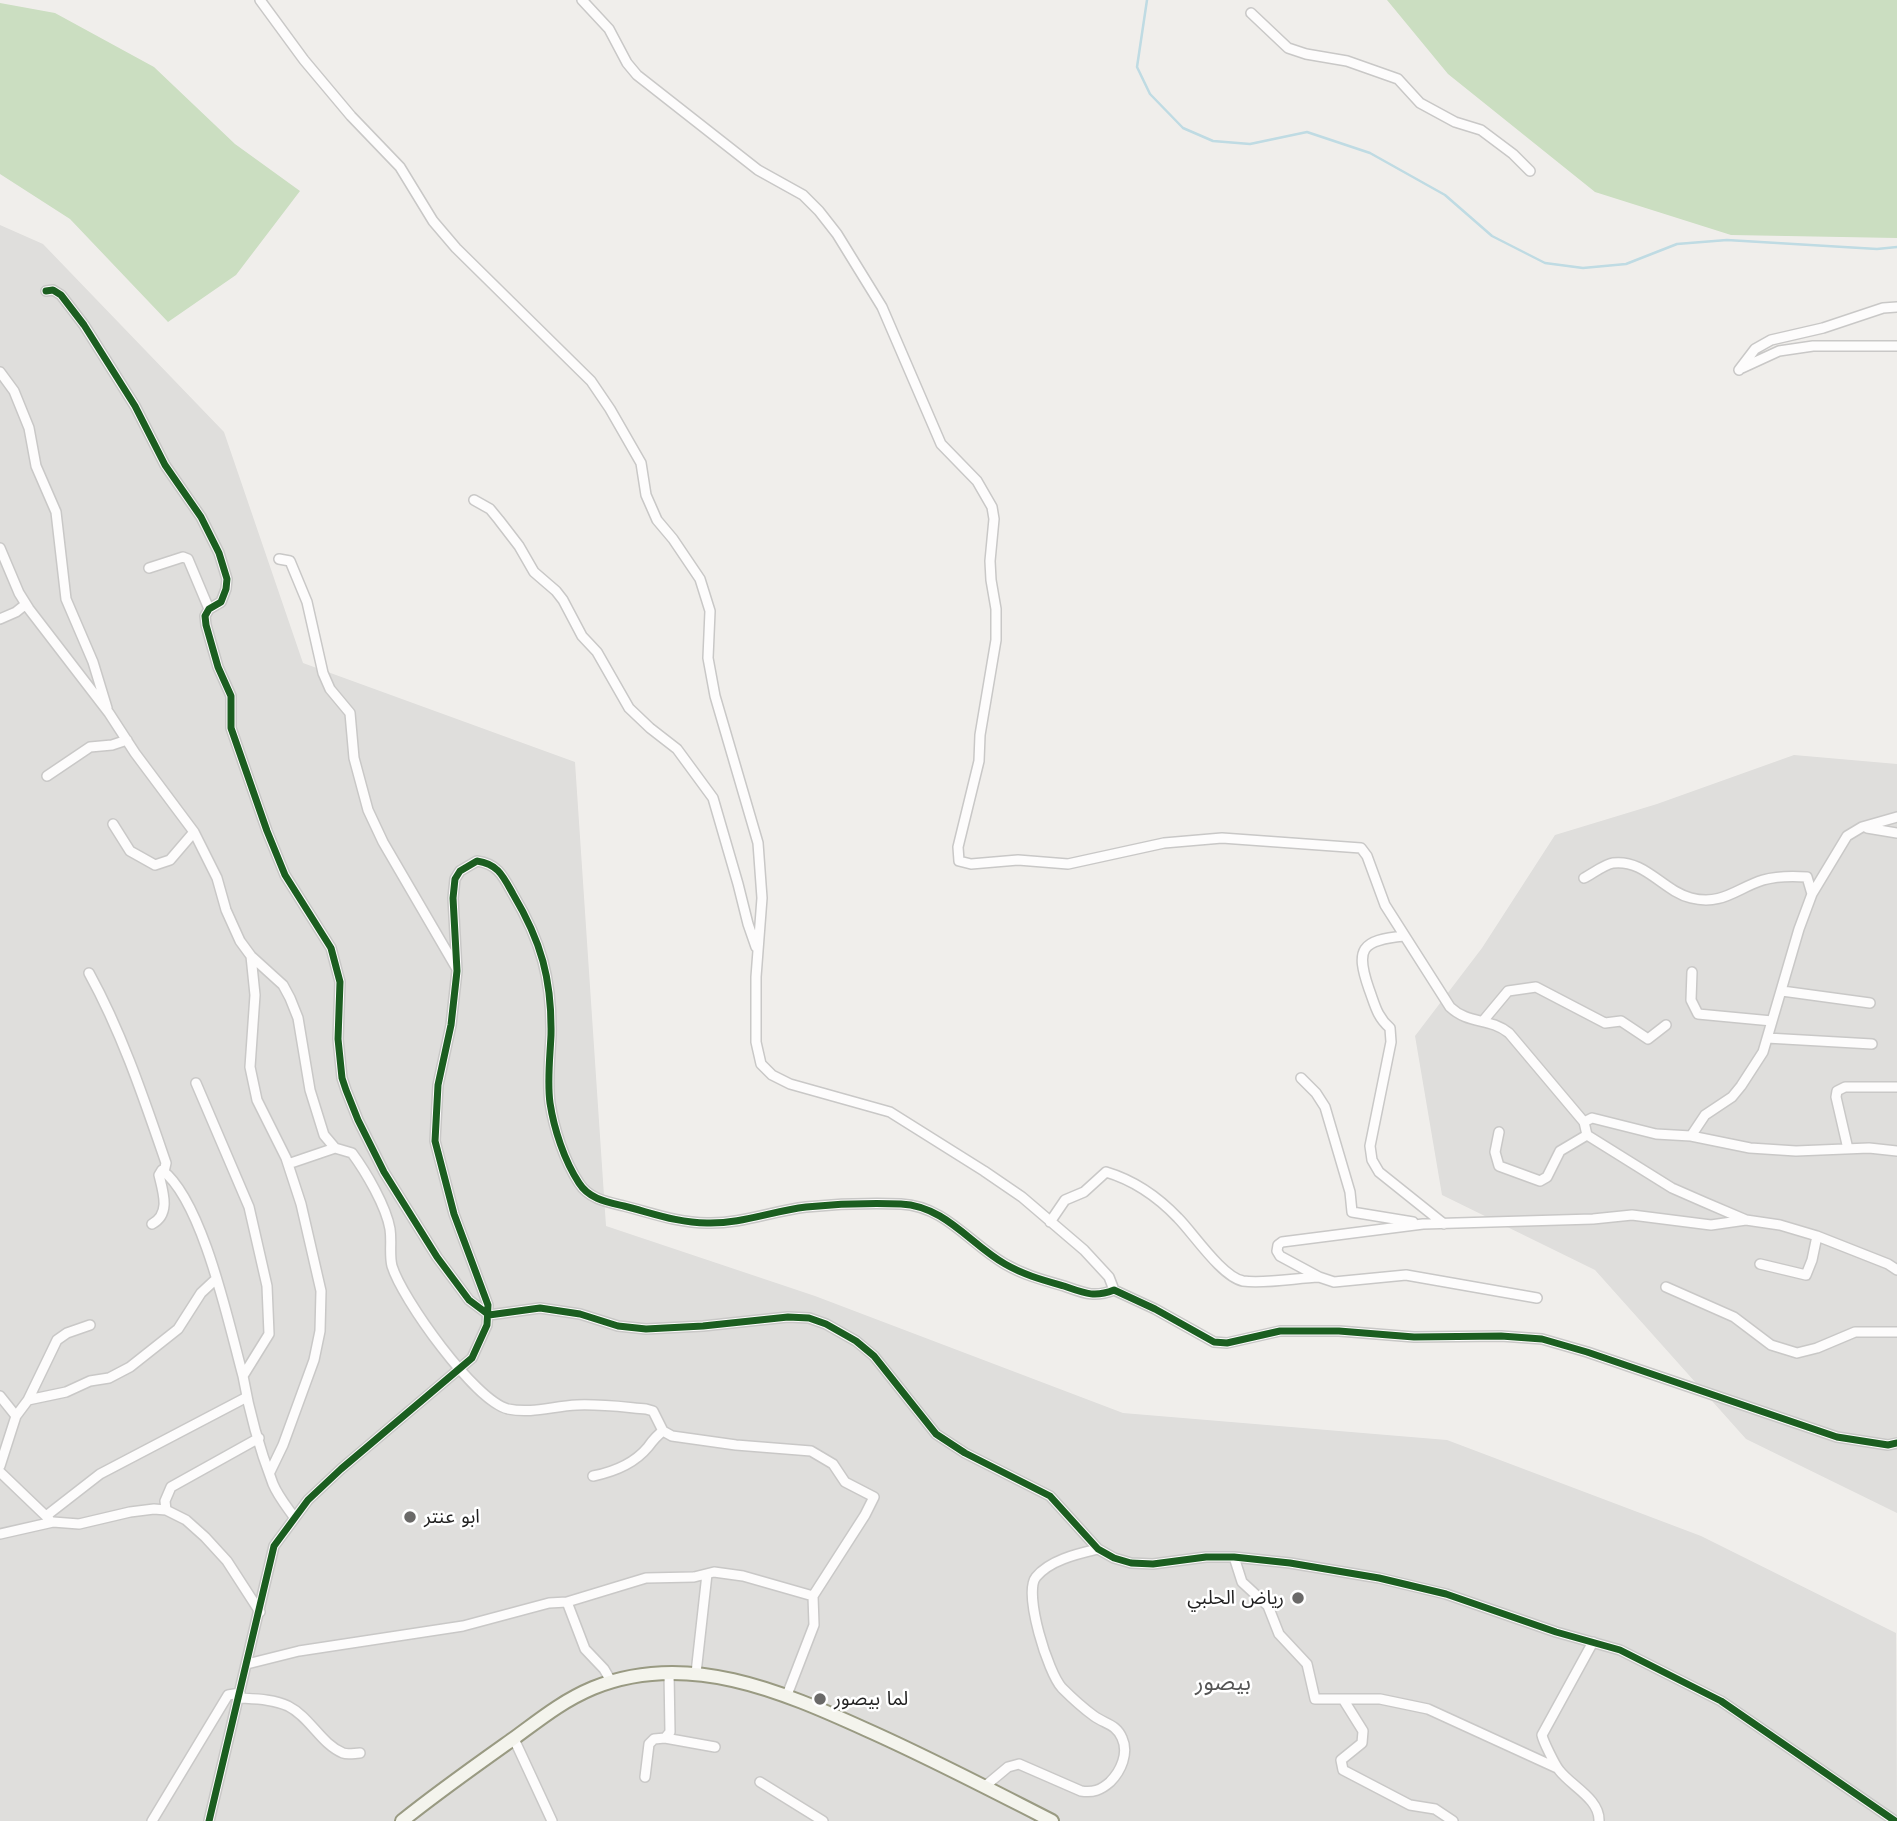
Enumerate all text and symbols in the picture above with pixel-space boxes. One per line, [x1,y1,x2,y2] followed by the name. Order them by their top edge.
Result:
[424,1506,480,1528] place label: ابو عنتر
[402,1509,418,1525] marker: ابو عنتر
[1187,1587,1284,1609] place label: رياض الحلبي
[1290,1590,1306,1606] marker: رياض الحلبي
[1195,1669,1251,1697] district label: بيصور
[834,1688,908,1710] place label: لما بيصور
[812,1691,828,1707] marker: لما بيصور

